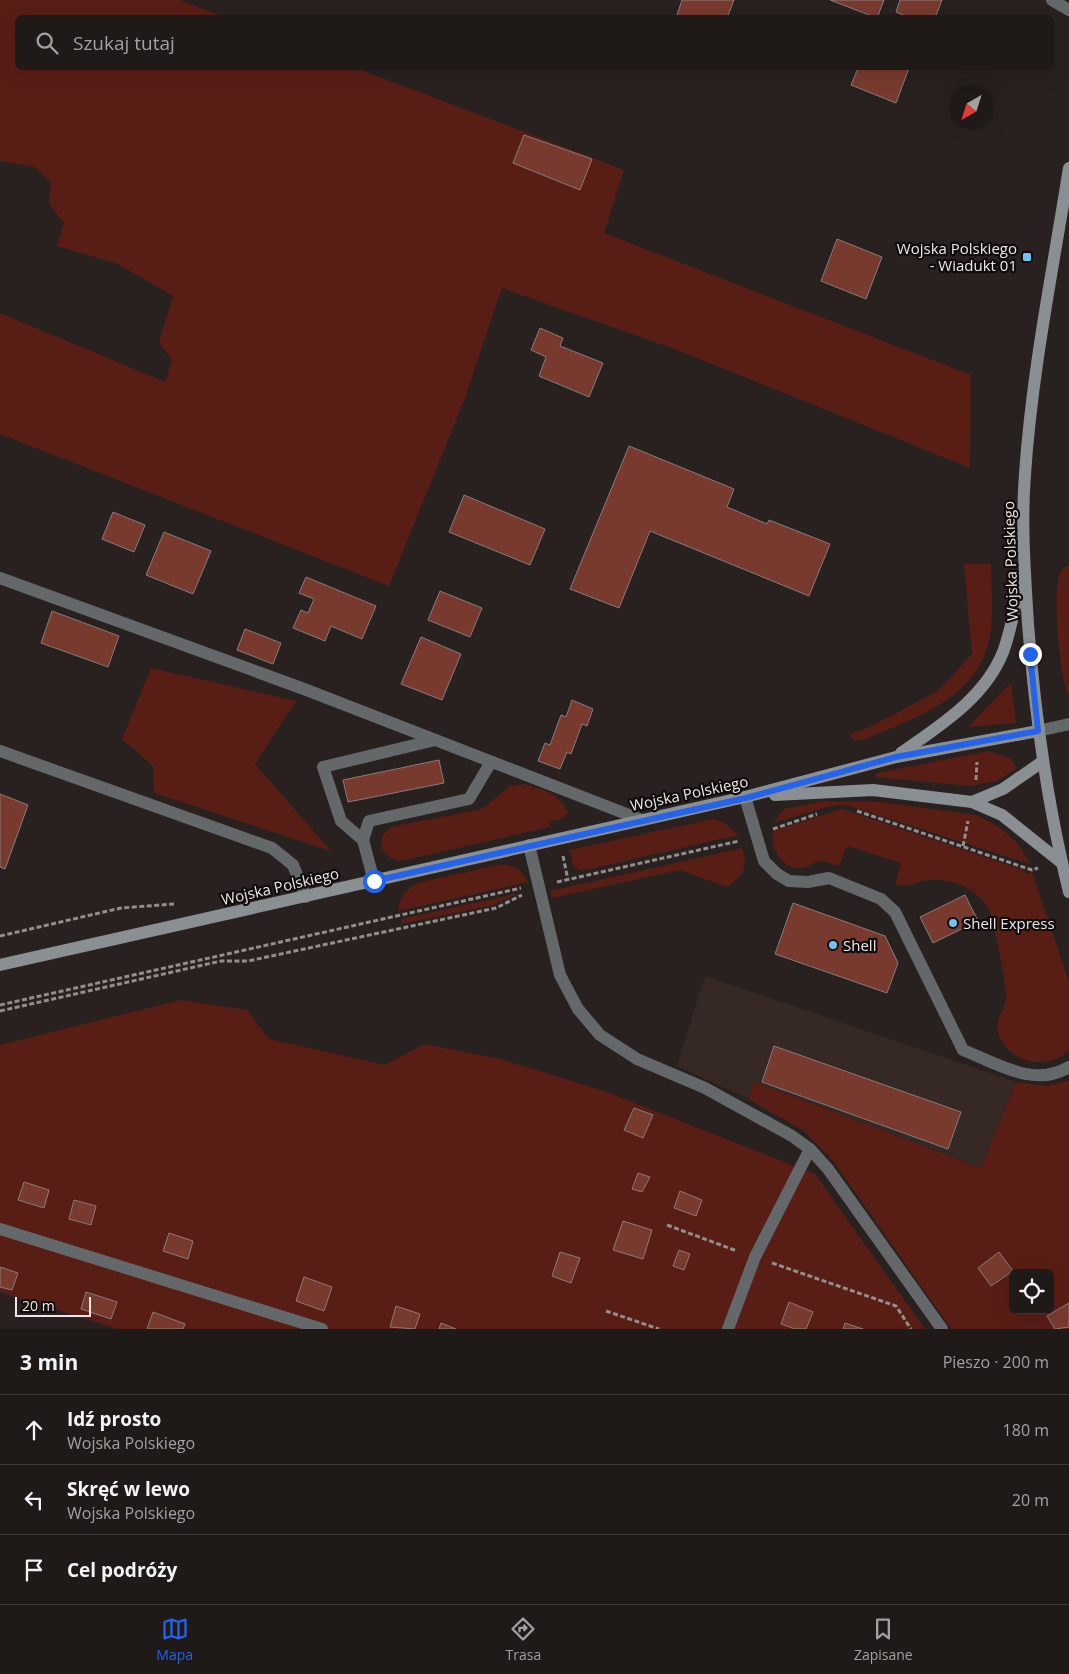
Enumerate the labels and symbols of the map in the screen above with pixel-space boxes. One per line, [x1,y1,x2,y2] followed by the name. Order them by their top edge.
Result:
[949,85,994,130] north arrow
[897,238,1017,275] place label: Wojska Polskiego - Wiadukt 01
[1021,251,1033,263] marker: Wojska Polskiego - Wiadukt 01
[998,501,1022,621] street label: Wojska Polskiego
[1019,643,1042,666] route end
[628,771,750,815] street label: Wojska Polskiego
[219,863,341,909] street label: Wojska Polskiego
[363,870,386,893] route start
[963,913,1055,933] place label: Shell Express
[947,917,959,929] marker: Shell Express
[843,935,876,955] place label: Shell
[827,939,839,951] marker: Shell
[15,1294,91,1317] scale bar

